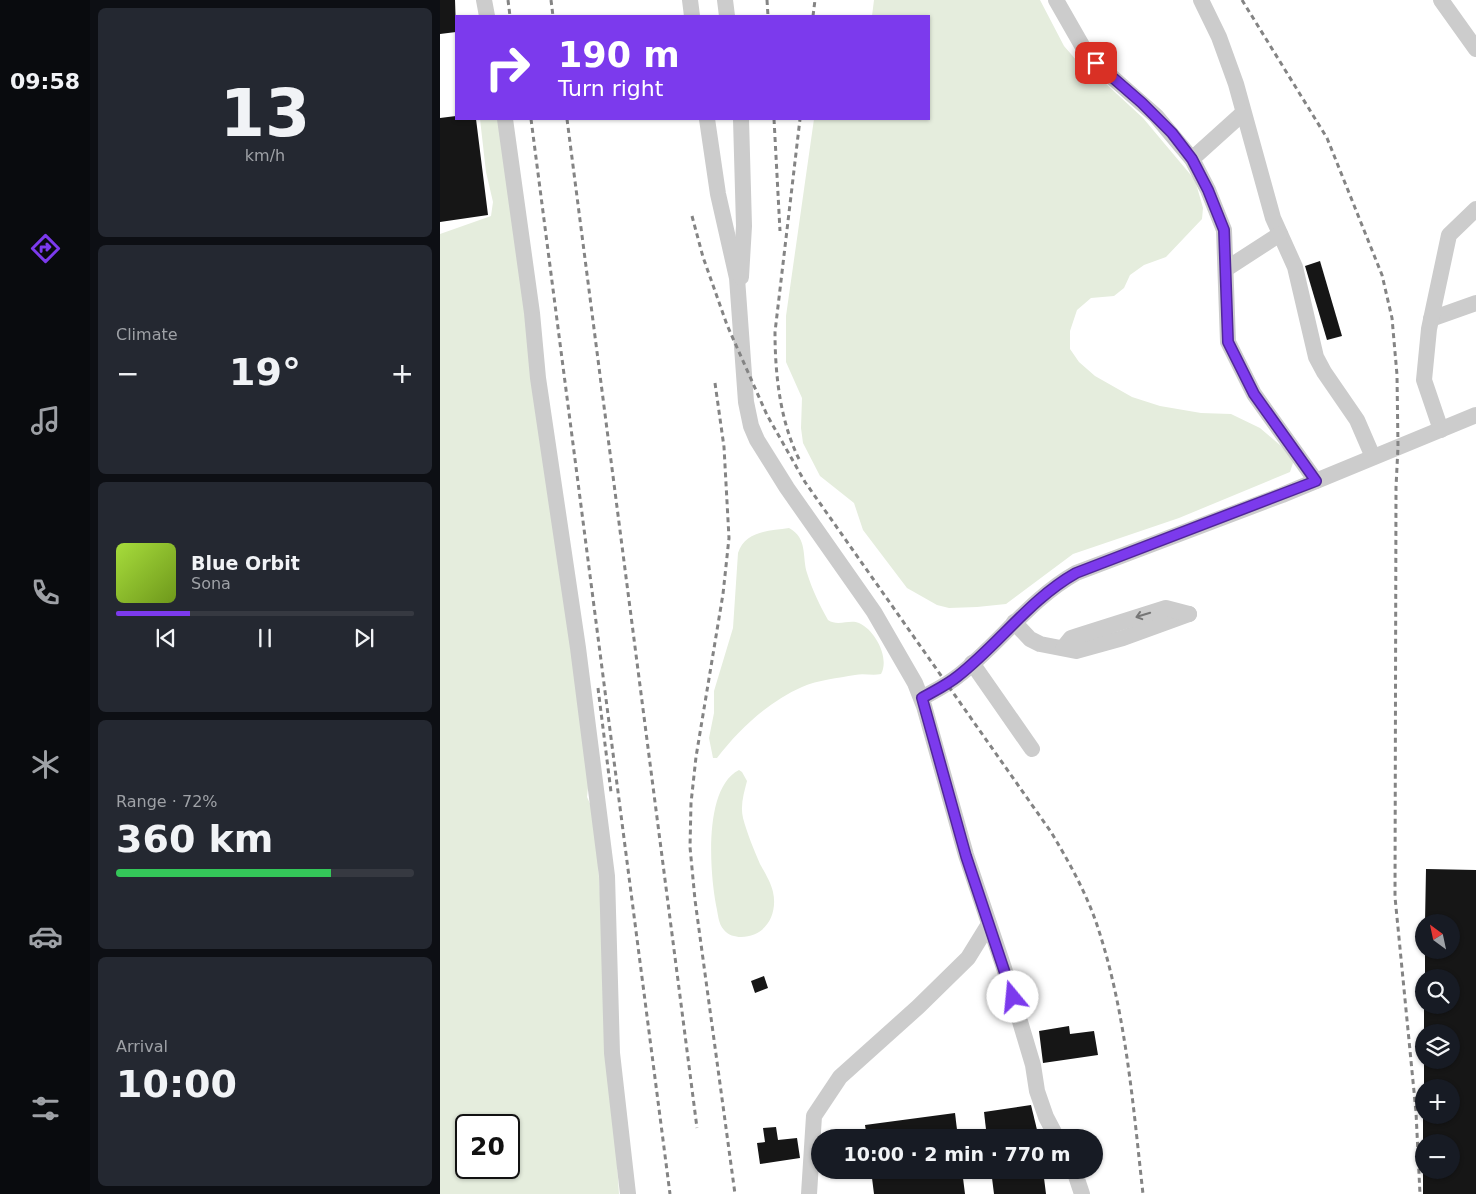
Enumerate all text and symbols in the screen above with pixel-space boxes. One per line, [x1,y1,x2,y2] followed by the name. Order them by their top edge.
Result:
[475,35,540,100] icon: right
[558,35,680,75] text: 190 m
[1075,42,1117,84] pin
[1082,49,1110,77] icon: arrive
[10,69,80,94] text: 09:58
[220,76,310,151] text: 13
[558,76,663,101] text: Turn right
[245,146,285,165] text: km/h
[28,231,63,266] icon: directions
[116,325,178,344] text: Climate
[229,350,301,394] text: 19°
[116,357,139,390] text: −
[391,357,414,390] text: +
[28,403,63,438] icon: music
[191,552,300,574] text: Blue Orbit
[191,574,231,593] text: Sona
[28,575,63,610] icon: phone
[1135,611,1151,621] one-way arrow
[152,624,180,652] icon: previous
[251,624,279,652] icon: pause
[350,624,378,652] icon: next
[28,747,63,782] icon: climate
[116,792,218,811] text: Range · 72%
[116,817,273,861] text: 360 km
[1415,914,1460,959] north arrow
[1415,914,1460,1179] map controls
[28,919,63,954] icon: car
[1415,969,1460,1014] button: search
[986,970,1038,1022] position arrow
[1415,1024,1460,1069] button: layers
[116,1037,168,1056] text: Arrival
[116,1062,237,1106] text: 10:00
[1415,1079,1460,1124] button: +
[28,1091,63,1126] icon: filters
[455,1114,520,1179] speed limit sign: 20
[1415,1134,1460,1179] button: −
[843,1143,1071,1165] text: 10:00 · 2 min · 770 m

